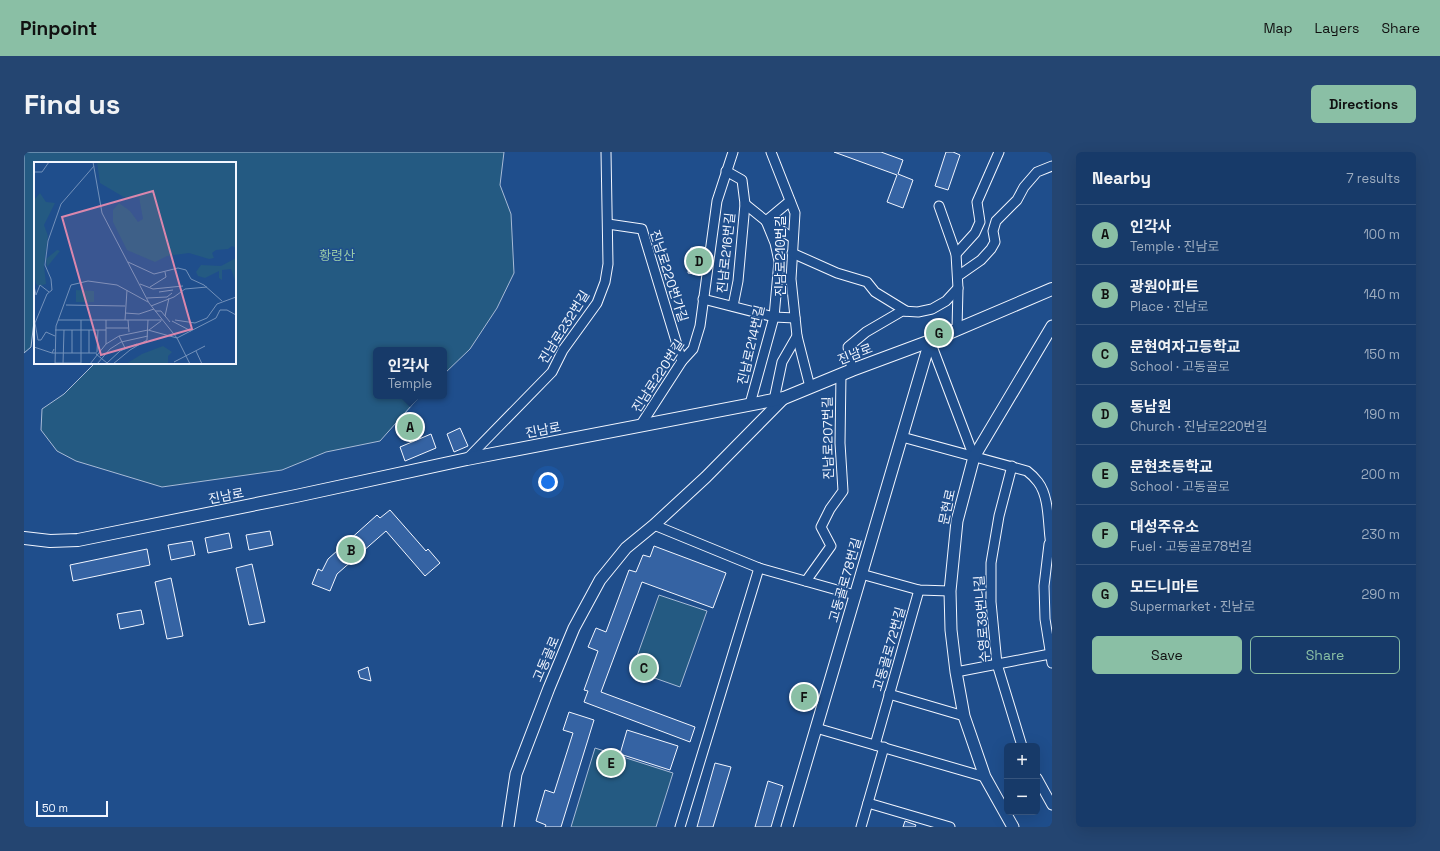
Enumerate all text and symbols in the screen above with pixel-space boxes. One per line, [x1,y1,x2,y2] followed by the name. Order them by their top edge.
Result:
[20,16,97,41] text: Pinpoint
[1263,19,1293,37] text: Map
[1315,19,1359,37] text: Layers
[1381,19,1420,37] text: Share
[1311,85,1416,123] button: Directions
[24,86,121,122] text: Find us
[34,162,236,364] inset map
[1092,167,1151,189] text: Nearby
[1346,170,1400,187] text: 7 results
[713,212,739,294] street label: 진남로216번길
[772,215,789,297] street label: 진남로210번길
[1130,217,1171,236] text: 인각사
[1101,226,1109,243] text: A
[1363,226,1400,243] text: 100 m
[646,228,692,324] street label: 진남로220번가길
[1130,238,1219,255] text: Temple · 진남로
[686,246,712,276] pin: D
[319,247,355,264] park label: 황령산
[1130,277,1199,296] text: 광원아파트
[1101,286,1109,303] text: B
[1364,286,1400,303] text: 140 m
[535,287,593,367] street label: 진남로232번길
[1130,298,1209,315] text: Place · 진남로
[734,304,768,386] street label: 진남로214번길
[926,318,952,348] pin: G
[628,336,688,416] street label: 진남로220번길
[1130,337,1240,356] text: 문현여자고등학교
[835,340,875,368] street label: 진남로
[1101,346,1109,363] text: C
[1364,346,1400,363] text: 150 m
[373,347,447,399] popup
[388,356,429,375] text: 인각사
[1130,358,1230,375] text: School · 고동골로
[388,375,432,392] text: Temple
[819,396,837,480] street label: 진남로207번길
[1130,397,1171,416] text: 동남원
[1101,406,1109,423] text: D
[1364,406,1400,423] text: 190 m
[397,412,423,442] pin: A
[524,418,562,442] street label: 진남로
[1130,418,1268,435] text: Church · 진남로220번길
[1130,457,1213,476] text: 문현초등학교
[1101,466,1109,483] text: E
[1361,466,1400,483] text: 200 m
[538,472,558,492] your location
[1130,478,1230,495] text: School · 고동골로
[207,484,245,508] street label: 진남로
[935,488,959,526] street label: 문현로
[1130,517,1199,536] text: 대성주유소
[1102,526,1108,543] text: F
[1362,526,1400,543] text: 230 m
[338,535,364,565] pin: B
[825,536,865,624] street label: 고동골로78번길
[1130,538,1252,555] text: Fuel · 고동골로78번길
[970,575,994,663] street label: 수영로39번나길
[1130,577,1199,596] text: 모드니마트
[1101,586,1109,603] text: G
[1361,586,1400,603] text: 290 m
[1130,598,1256,615] text: Supermarket · 진남로
[869,605,909,693] street label: 고동골로72번길
[529,634,563,684] street label: 고동골로
[1092,636,1242,674] button: Save
[1250,636,1400,674] button: Share
[631,653,657,683] pin: C
[791,682,817,712] pin: F
[1004,743,1040,815] map controls
[1004,743,1040,779] button: +
[598,748,624,778] pin: E
[1004,779,1040,815] button: −
[36,799,108,818] scale bar
[42,801,68,815] text: 50 m

